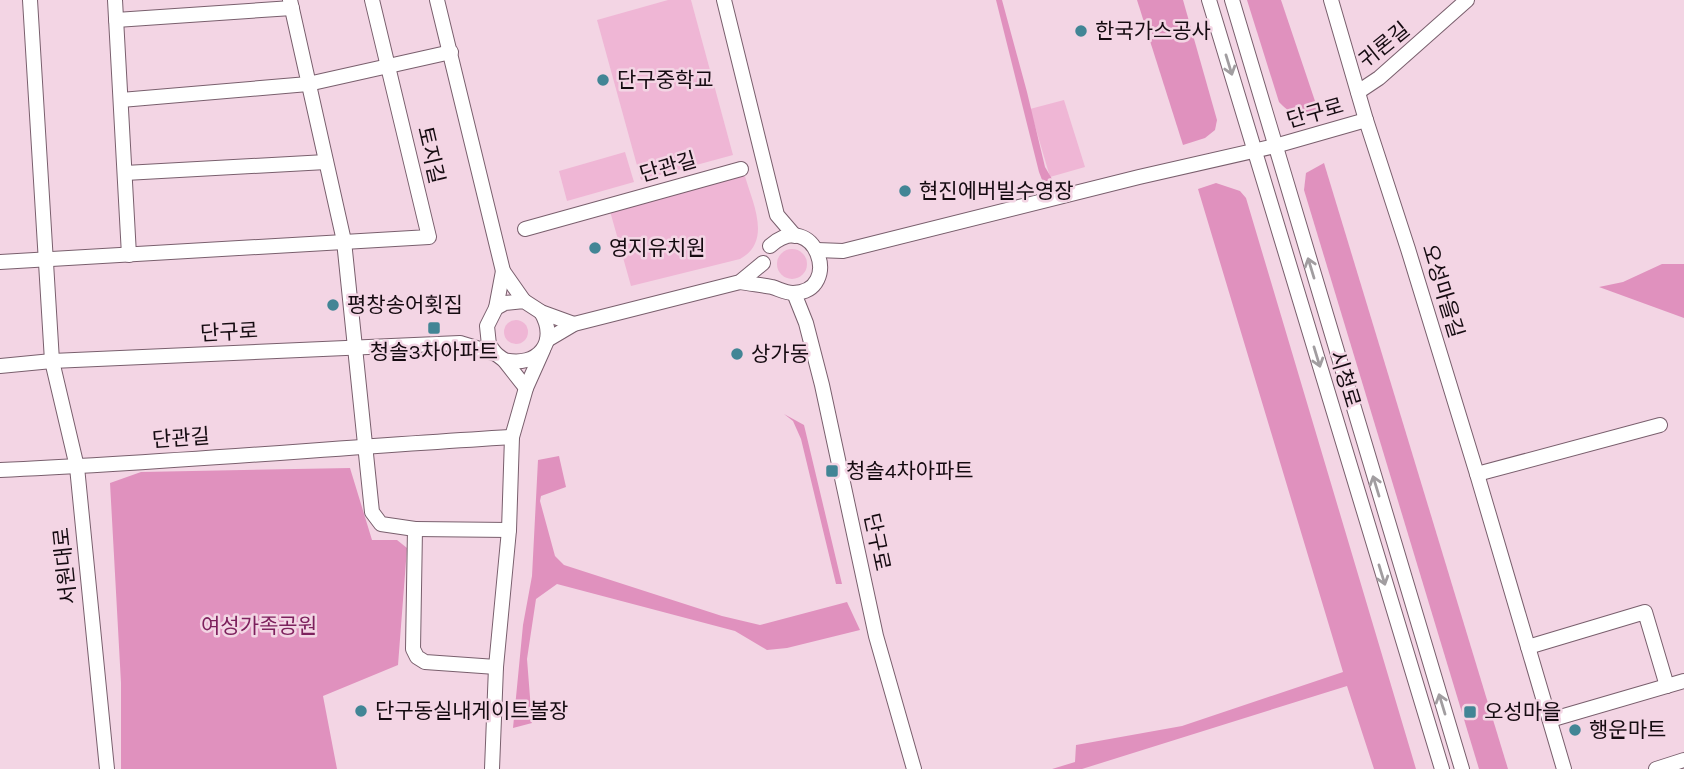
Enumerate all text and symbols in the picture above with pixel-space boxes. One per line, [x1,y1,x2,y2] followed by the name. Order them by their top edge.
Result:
[1354,17,1414,73] street label: 귀론길
[1095,19,1211,43] place label: 한국가스공사
[1073,23,1089,39] marker: 한국가스공사
[1223,54,1236,76] one-way arrow
[617,68,714,92] place label: 단구중학교
[595,72,611,88] marker: 단구중학교
[1284,93,1346,133] street label: 단구로
[413,124,449,186] street label: 토지길
[637,147,699,187] street label: 단관길
[919,179,1074,203] place label: 현진에버빌수영장
[897,183,913,199] marker: 현진에버빌수영장
[609,236,706,260] place label: 영지유치원
[587,240,603,256] marker: 영지유치원
[1417,241,1469,341] street label: 오성마을길
[1304,257,1317,279] one-way arrow
[347,293,463,317] place label: 평창송어횟집
[325,297,341,313] marker: 평창송어횟집
[199,318,259,346] street label: 단구로
[426,320,442,336] marker: 청솔3차아파트
[370,340,498,364] place label: 청솔3차아파트
[751,342,809,366] place label: 상가동
[1311,345,1324,367] one-way arrow
[729,346,745,362] marker: 상가동
[1325,348,1365,410] street label: 시청로
[151,424,211,452] street label: 단관길
[846,459,974,483] place label: 청솔4차아파트
[824,463,840,479] marker: 청솔4차아파트
[1369,475,1382,497] one-way arrow
[859,511,895,573] street label: 단구로
[49,526,81,606] street label: 서원대로
[1376,563,1389,585] one-way arrow
[201,614,317,638] park label: 여성가족공원
[1434,693,1447,715] one-way arrow
[375,699,568,723] place label: 단구동실내게이트볼장
[1484,700,1561,724] place label: 오성마을
[353,703,369,719] marker: 단구동실내게이트볼장
[1462,704,1478,720] marker: 오성마을
[1589,718,1666,742] place label: 행운마트
[1567,722,1583,738] marker: 행운마트

